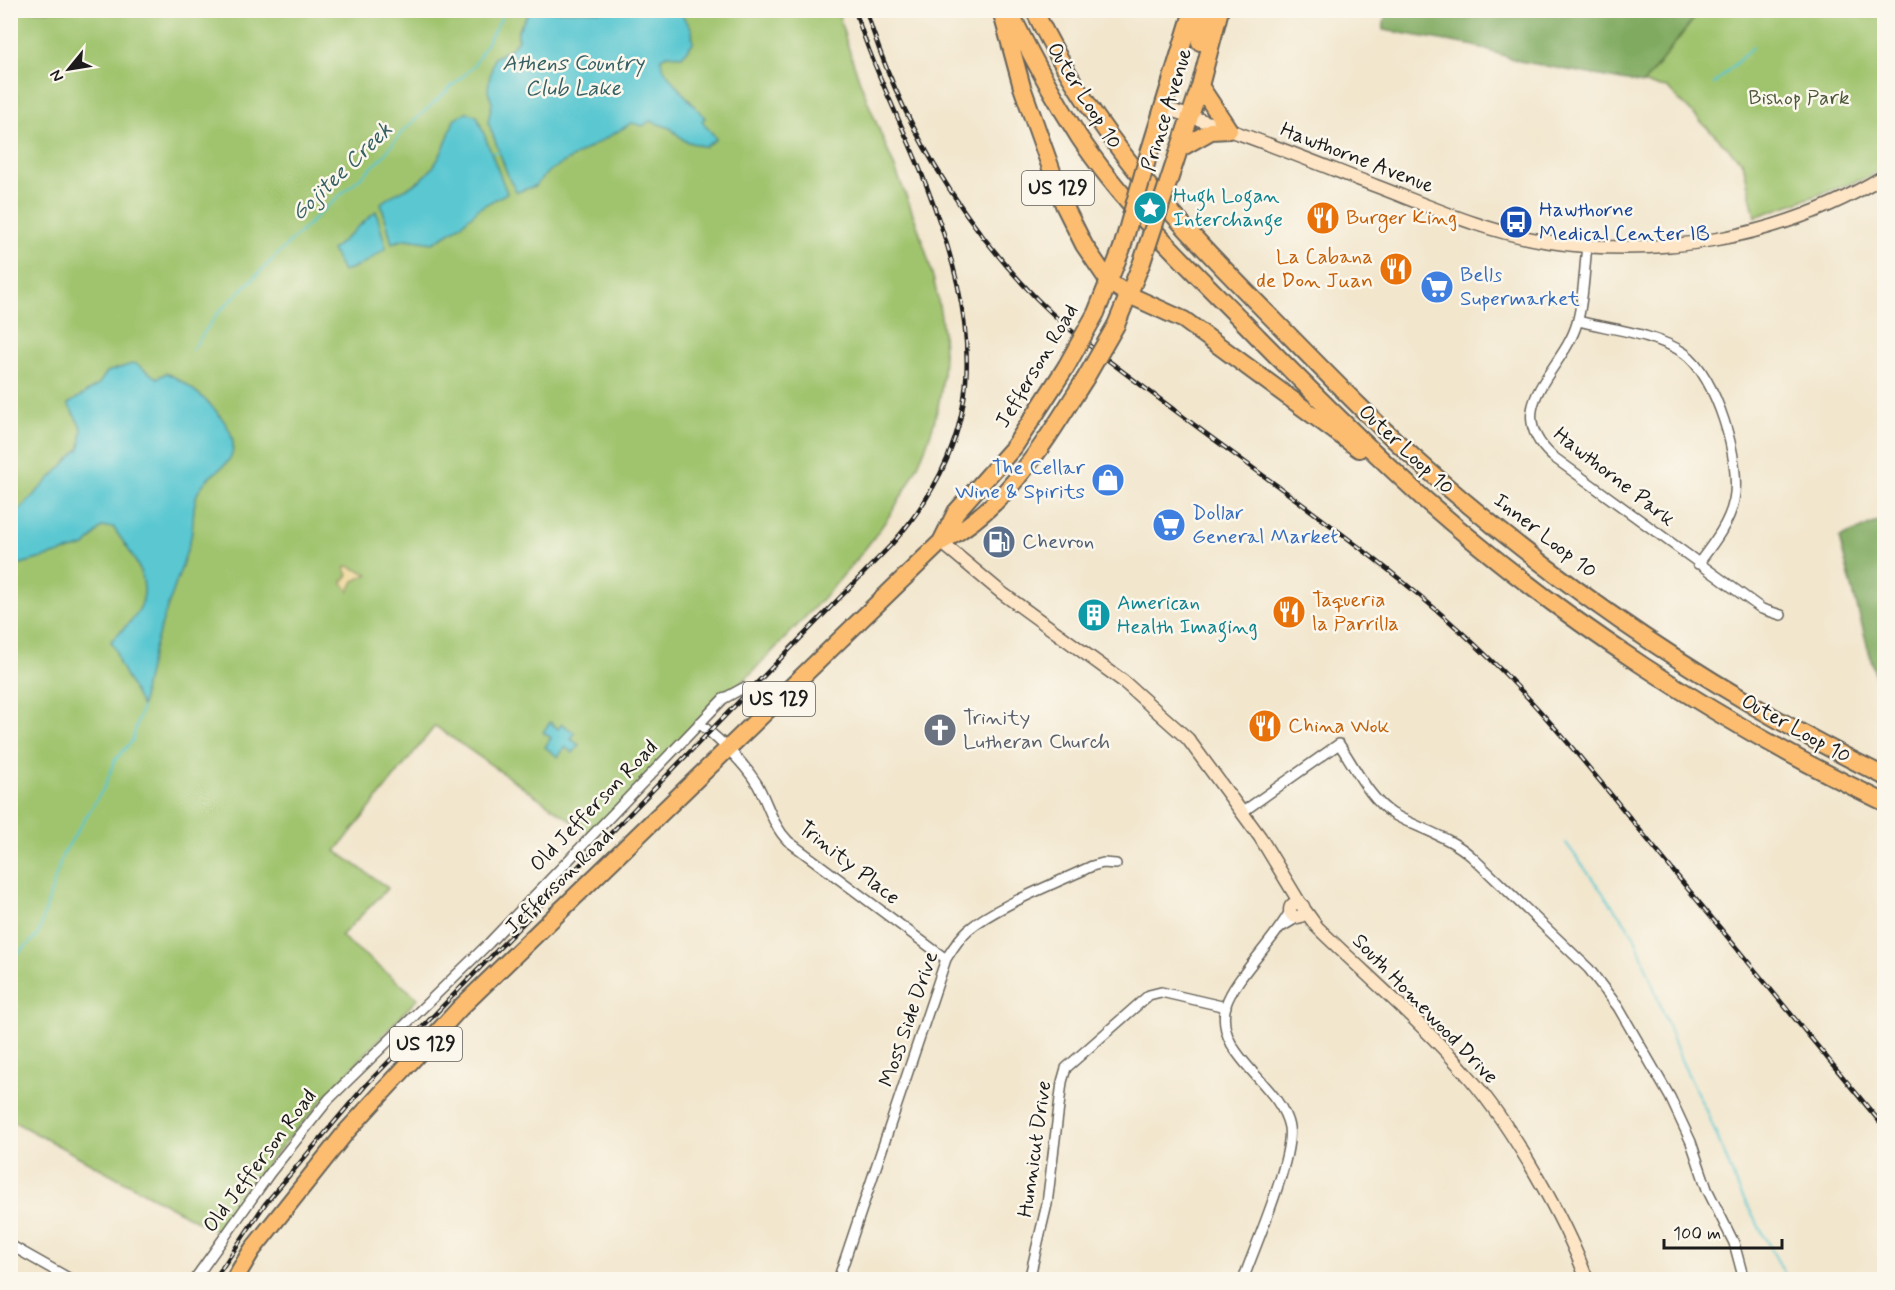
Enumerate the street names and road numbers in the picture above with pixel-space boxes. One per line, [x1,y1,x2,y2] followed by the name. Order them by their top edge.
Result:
[1040,37,1128,155] street label: Outer Loop 10
[1135,45,1199,175] street label: Prince Avenue
[1276,116,1438,200] street label: Hawthorne Avenue
[1022,171,1094,205] road number: US 129
[989,299,1085,433] street label: Jefferson Road
[1352,398,1460,502] street label: Outer Loop 10
[1547,421,1681,533] street label: Hawthorne Park
[1487,487,1603,585] street label: Inner Loop 10
[743,682,815,716] road number: US 129
[1736,687,1856,771] street label: Outer Loop 10
[524,734,664,878] street label: Old Jefferson Road
[792,814,906,912] street label: Trinity Place
[499,823,619,941] street label: Jefferson Road
[1346,928,1504,1090] street label: South Homewood Drive
[873,947,945,1091] street label: Moss Side Drive
[390,1027,462,1061] road number: US 129
[1012,1079,1058,1219] street label: Hunnicut Drive
[197,1083,323,1239] street label: Old Jefferson Road

